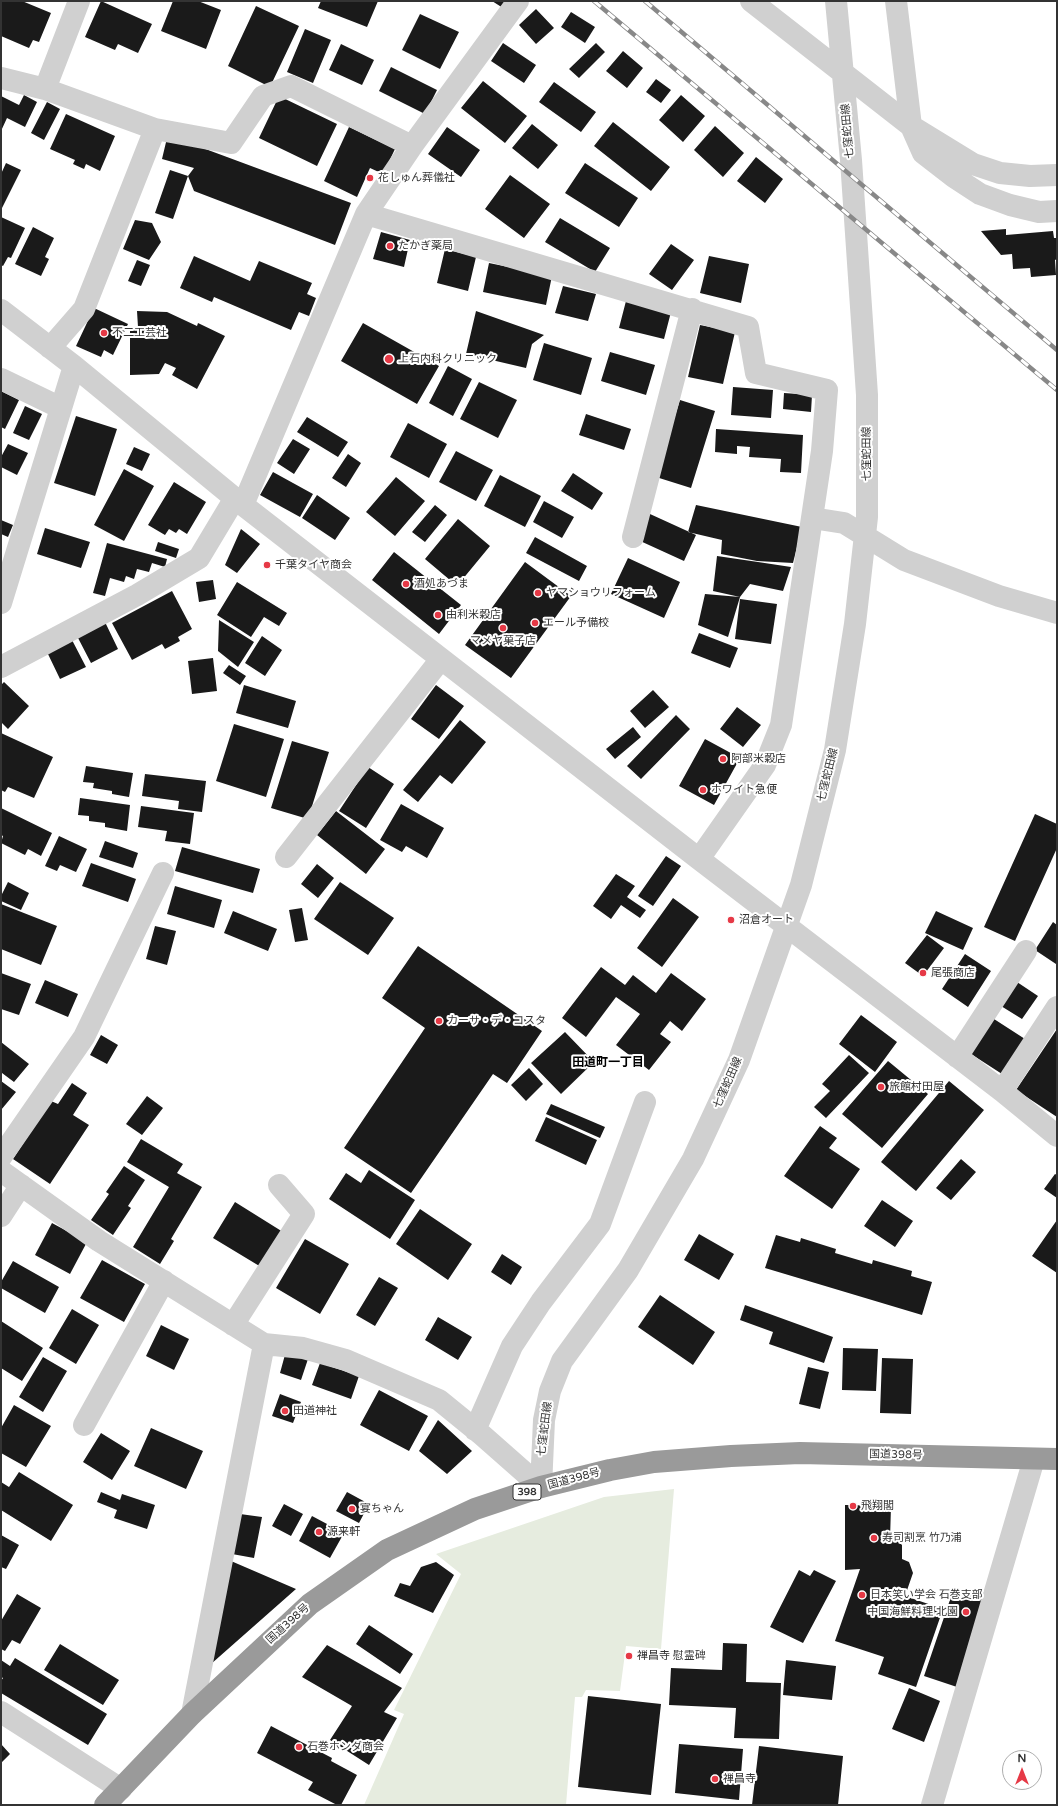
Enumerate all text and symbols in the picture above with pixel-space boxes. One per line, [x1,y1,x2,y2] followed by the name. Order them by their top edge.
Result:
[839,103,857,159] street label: 七窪蛇田線
[378,171,455,185] place label: 花しゅん葬儀社
[365,173,375,183] marker: 花しゅん葬儀社
[398,239,453,253] place label: たかぎ薬局
[385,241,395,251] marker: たかぎ薬局
[112,326,167,340] place label: 不二工芸社
[99,328,109,338] marker: 不二工芸社
[398,352,497,366] place label: 上石内科クリニック
[383,353,395,365] marker: 上石内科クリニック
[860,427,874,481] street label: 七窪蛇田線
[275,558,352,572] place label: 千葉タイヤ商会
[262,560,272,570] marker: 千葉タイヤ商会
[414,577,469,591] place label: 酒処あづま
[401,579,411,589] marker: 酒処あづま
[546,586,656,600] place label: ヤマショウリフォーム
[533,588,543,598] marker: ヤマショウリフォーム
[446,608,501,622] place label: 由利米穀店
[433,610,443,620] marker: 由利米穀店
[543,616,609,630] place label: エール予備校
[530,618,540,628] marker: エール予備校
[498,623,508,633] marker: マメヤ菓子店
[470,634,536,648] place label: マメヤ菓子店
[815,747,841,803] street label: 七窪蛇田線
[731,752,786,766] place label: 阿部米穀店
[718,754,728,764] marker: 阿部米穀店
[711,783,777,797] place label: ホワイト急便
[698,785,708,795] marker: ホワイト急便
[739,913,794,927] place label: 沼倉オート
[726,915,736,925] marker: 沼倉オート
[931,966,975,980] place label: 尾張商店
[918,968,928,978] marker: 尾張商店
[447,1014,546,1028] place label: カーサ・デ・コスタ
[434,1016,444,1026] marker: カーサ・デ・コスタ
[711,1055,745,1111] street label: 七窪蛇田線
[572,1056,644,1070] district label: 田道町一丁目
[889,1080,944,1094] place label: 旅館村田屋
[876,1082,886,1092] marker: 旅館村田屋
[535,1401,555,1457] street label: 七窪蛇田線
[293,1404,337,1418] place label: 田道神社
[280,1406,290,1416] marker: 田道神社
[869,1448,923,1462] street label: 国道398号
[546,1466,602,1492] street label: 国道398号
[513,1484,541,1500] road number: 398
[861,1499,894,1513] place label: 飛翔閣
[848,1501,858,1511] marker: 飛翔閣
[360,1502,404,1516] place label: 宴ちゃん
[347,1504,357,1514] marker: 宴ちゃん
[327,1525,360,1539] place label: 源来軒
[314,1527,324,1537] marker: 源来軒
[882,1531,962,1545] place label: 寿司割烹 竹乃浦
[869,1533,879,1543] marker: 寿司割烹 竹乃浦
[870,1588,983,1602] place label: 日本笑い学会 石巻支部
[857,1590,867,1600] marker: 日本笑い学会 石巻支部
[264,1601,312,1647] street label: 国道398号
[867,1605,958,1619] place label: 中国海鮮料理 北園
[961,1607,971,1617] marker: 中国海鮮料理 北園
[637,1649,706,1663] place label: 禅昌寺 慰霊碑
[624,1651,634,1661] marker: 禅昌寺 慰霊碑
[307,1740,384,1754] place label: 石巻ホンダ商会
[294,1742,304,1752] marker: 石巻ホンダ商会
[1002,1750,1042,1790] north arrow
[1018,1752,1026,1765] text: N
[723,1772,756,1786] place label: 禅昌寺
[710,1774,720,1784] marker: 禅昌寺

